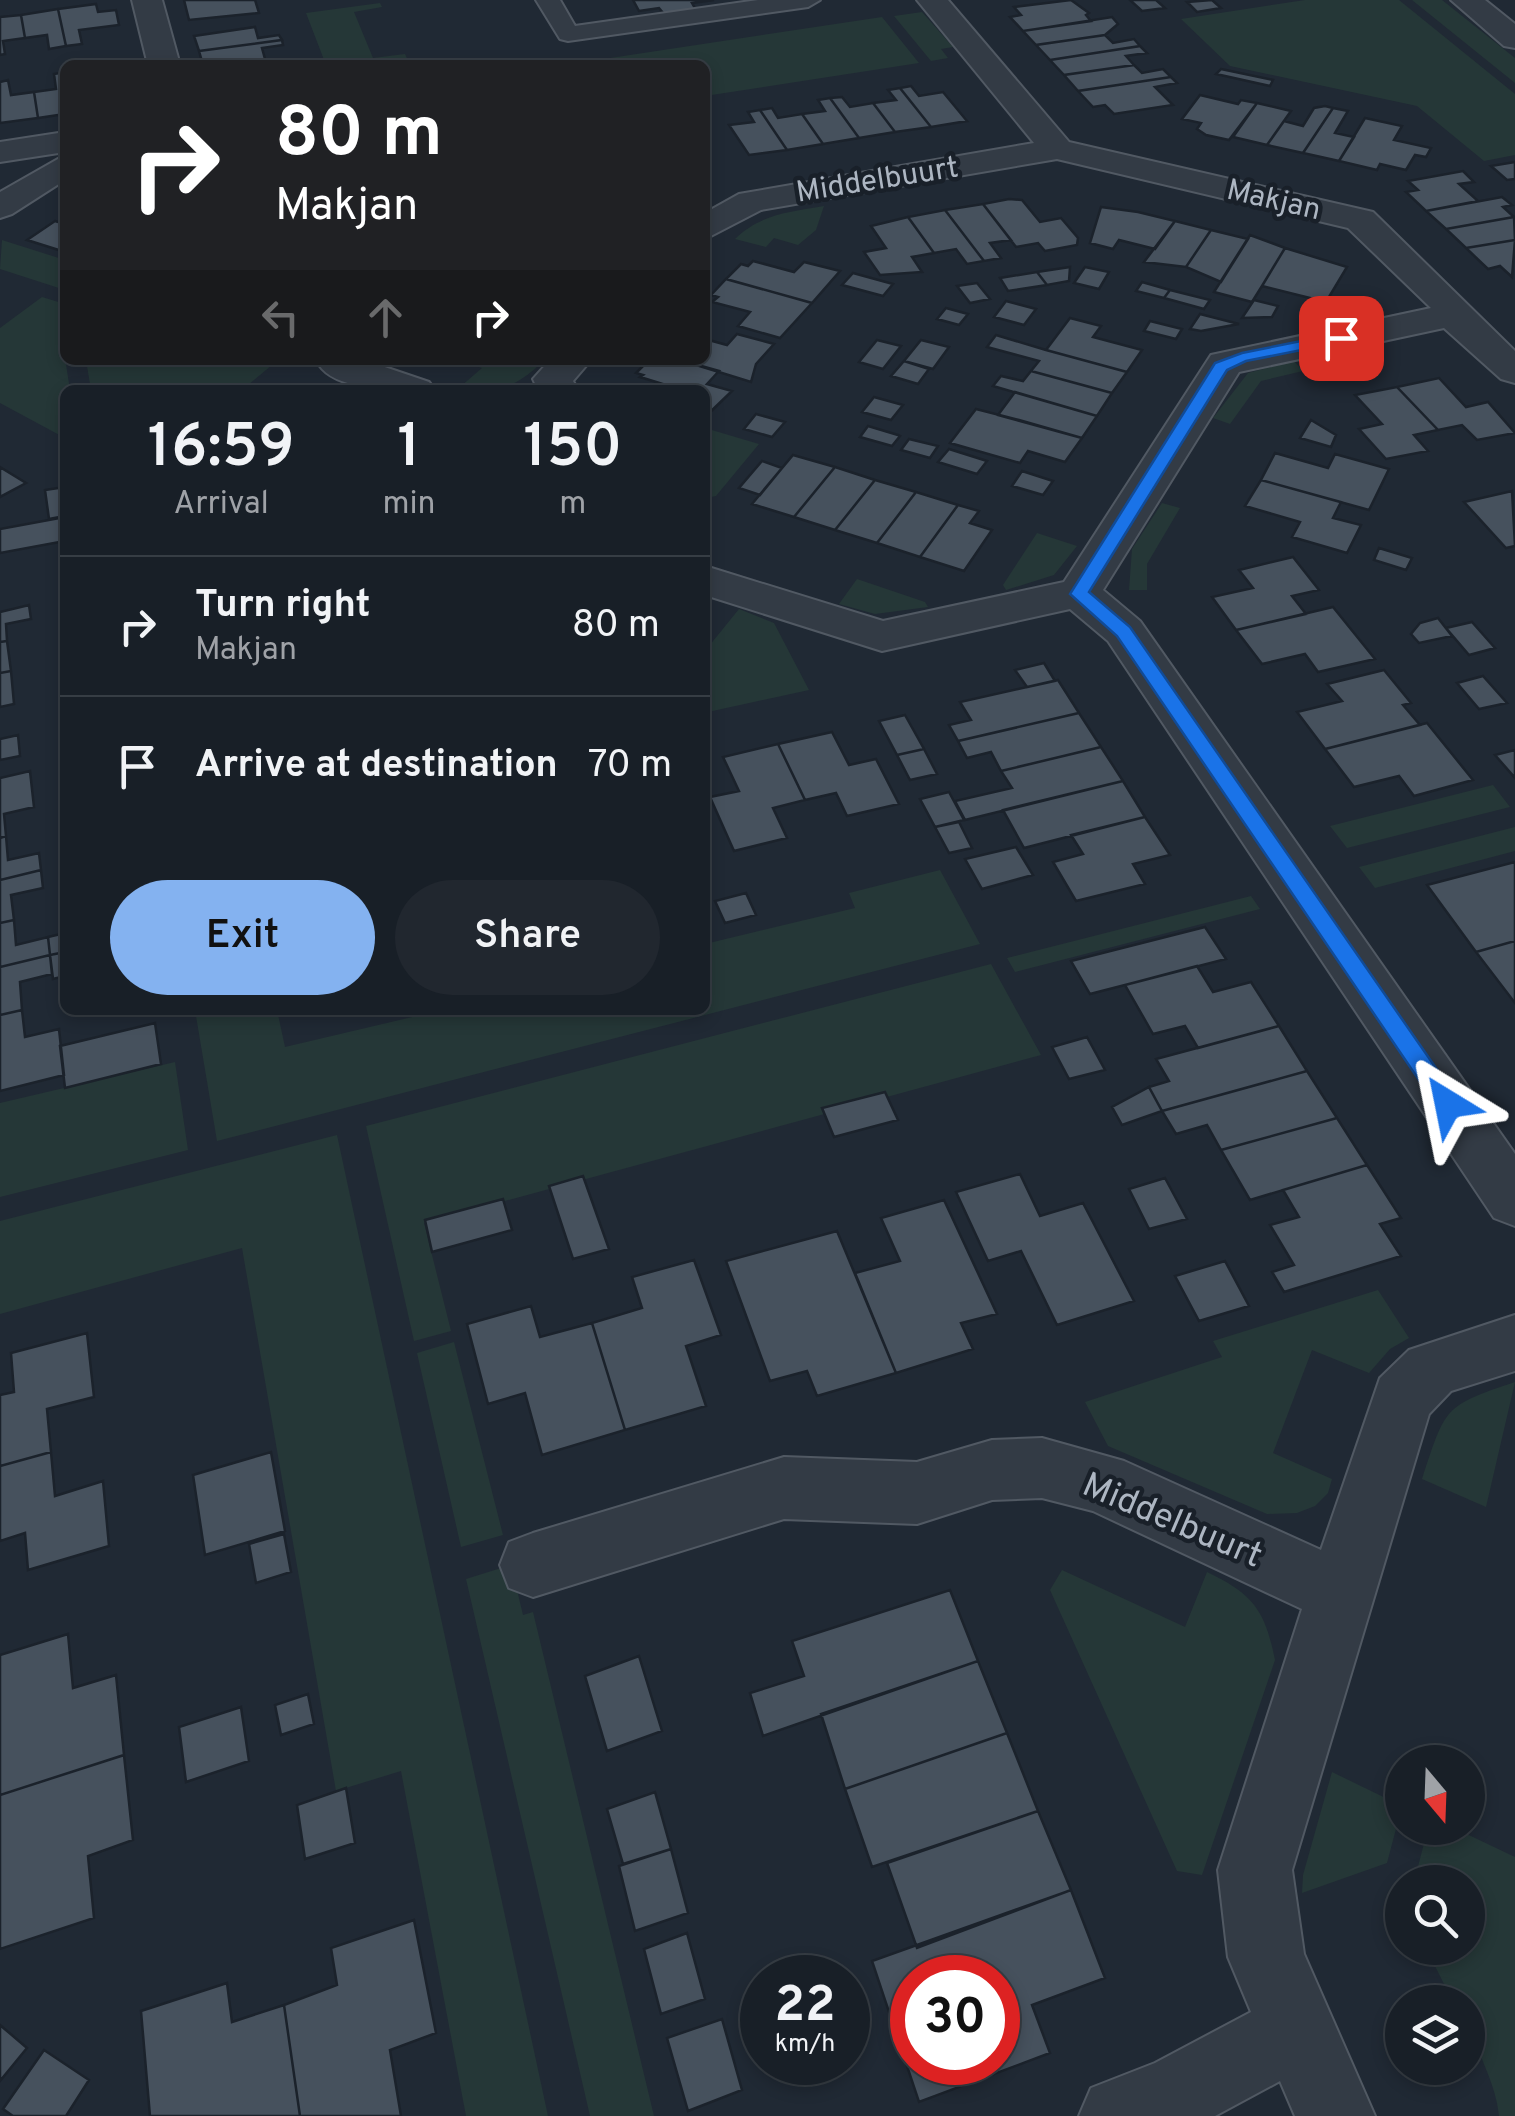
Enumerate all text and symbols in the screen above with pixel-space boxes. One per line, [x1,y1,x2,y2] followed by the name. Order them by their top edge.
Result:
[275,92,443,181] text: 80 m
[110,100,240,230] icon: right
[794,150,961,213] street label: Middelbuurt
[1223,173,1324,230] street label: Makjan
[275,179,418,236] text: Makjan
[253,290,308,345] icon: left
[358,290,413,345] icon: ahead
[463,290,518,345] icon: right
[1299,296,1384,381] pin
[1314,311,1369,366] icon: arrive
[148,412,295,488] text: 16:59
[397,412,421,488] text: 1
[523,412,622,488] text: 150
[173,485,269,525] text: Arrival
[382,485,436,525] text: min
[559,485,586,525] text: m
[195,582,370,631] text: Turn right
[110,599,165,654] icon: right
[572,602,660,651] text: 80 m
[195,631,297,671] text: Makjan
[110,739,165,794] icon: arrive
[195,742,558,791] text: Arrive at destination
[588,742,672,791] text: 70 m
[110,880,375,995] button: Exit
[395,880,660,995] button: Share
[1396,1052,1500,1156] position arrow
[1075,1464,1268,1579] street label: Middelbuurt
[1385,1745,1485,1845] north arrow
[1385,1745,1485,2085] map controls
[1385,1865,1485,1965] button: search
[890,1955,1020,2085] speed limit sign: 30
[774,1976,836,2039] text: 22
[1385,1985,1485,2085] button: layers
[775,2029,835,2061] text: km/h

